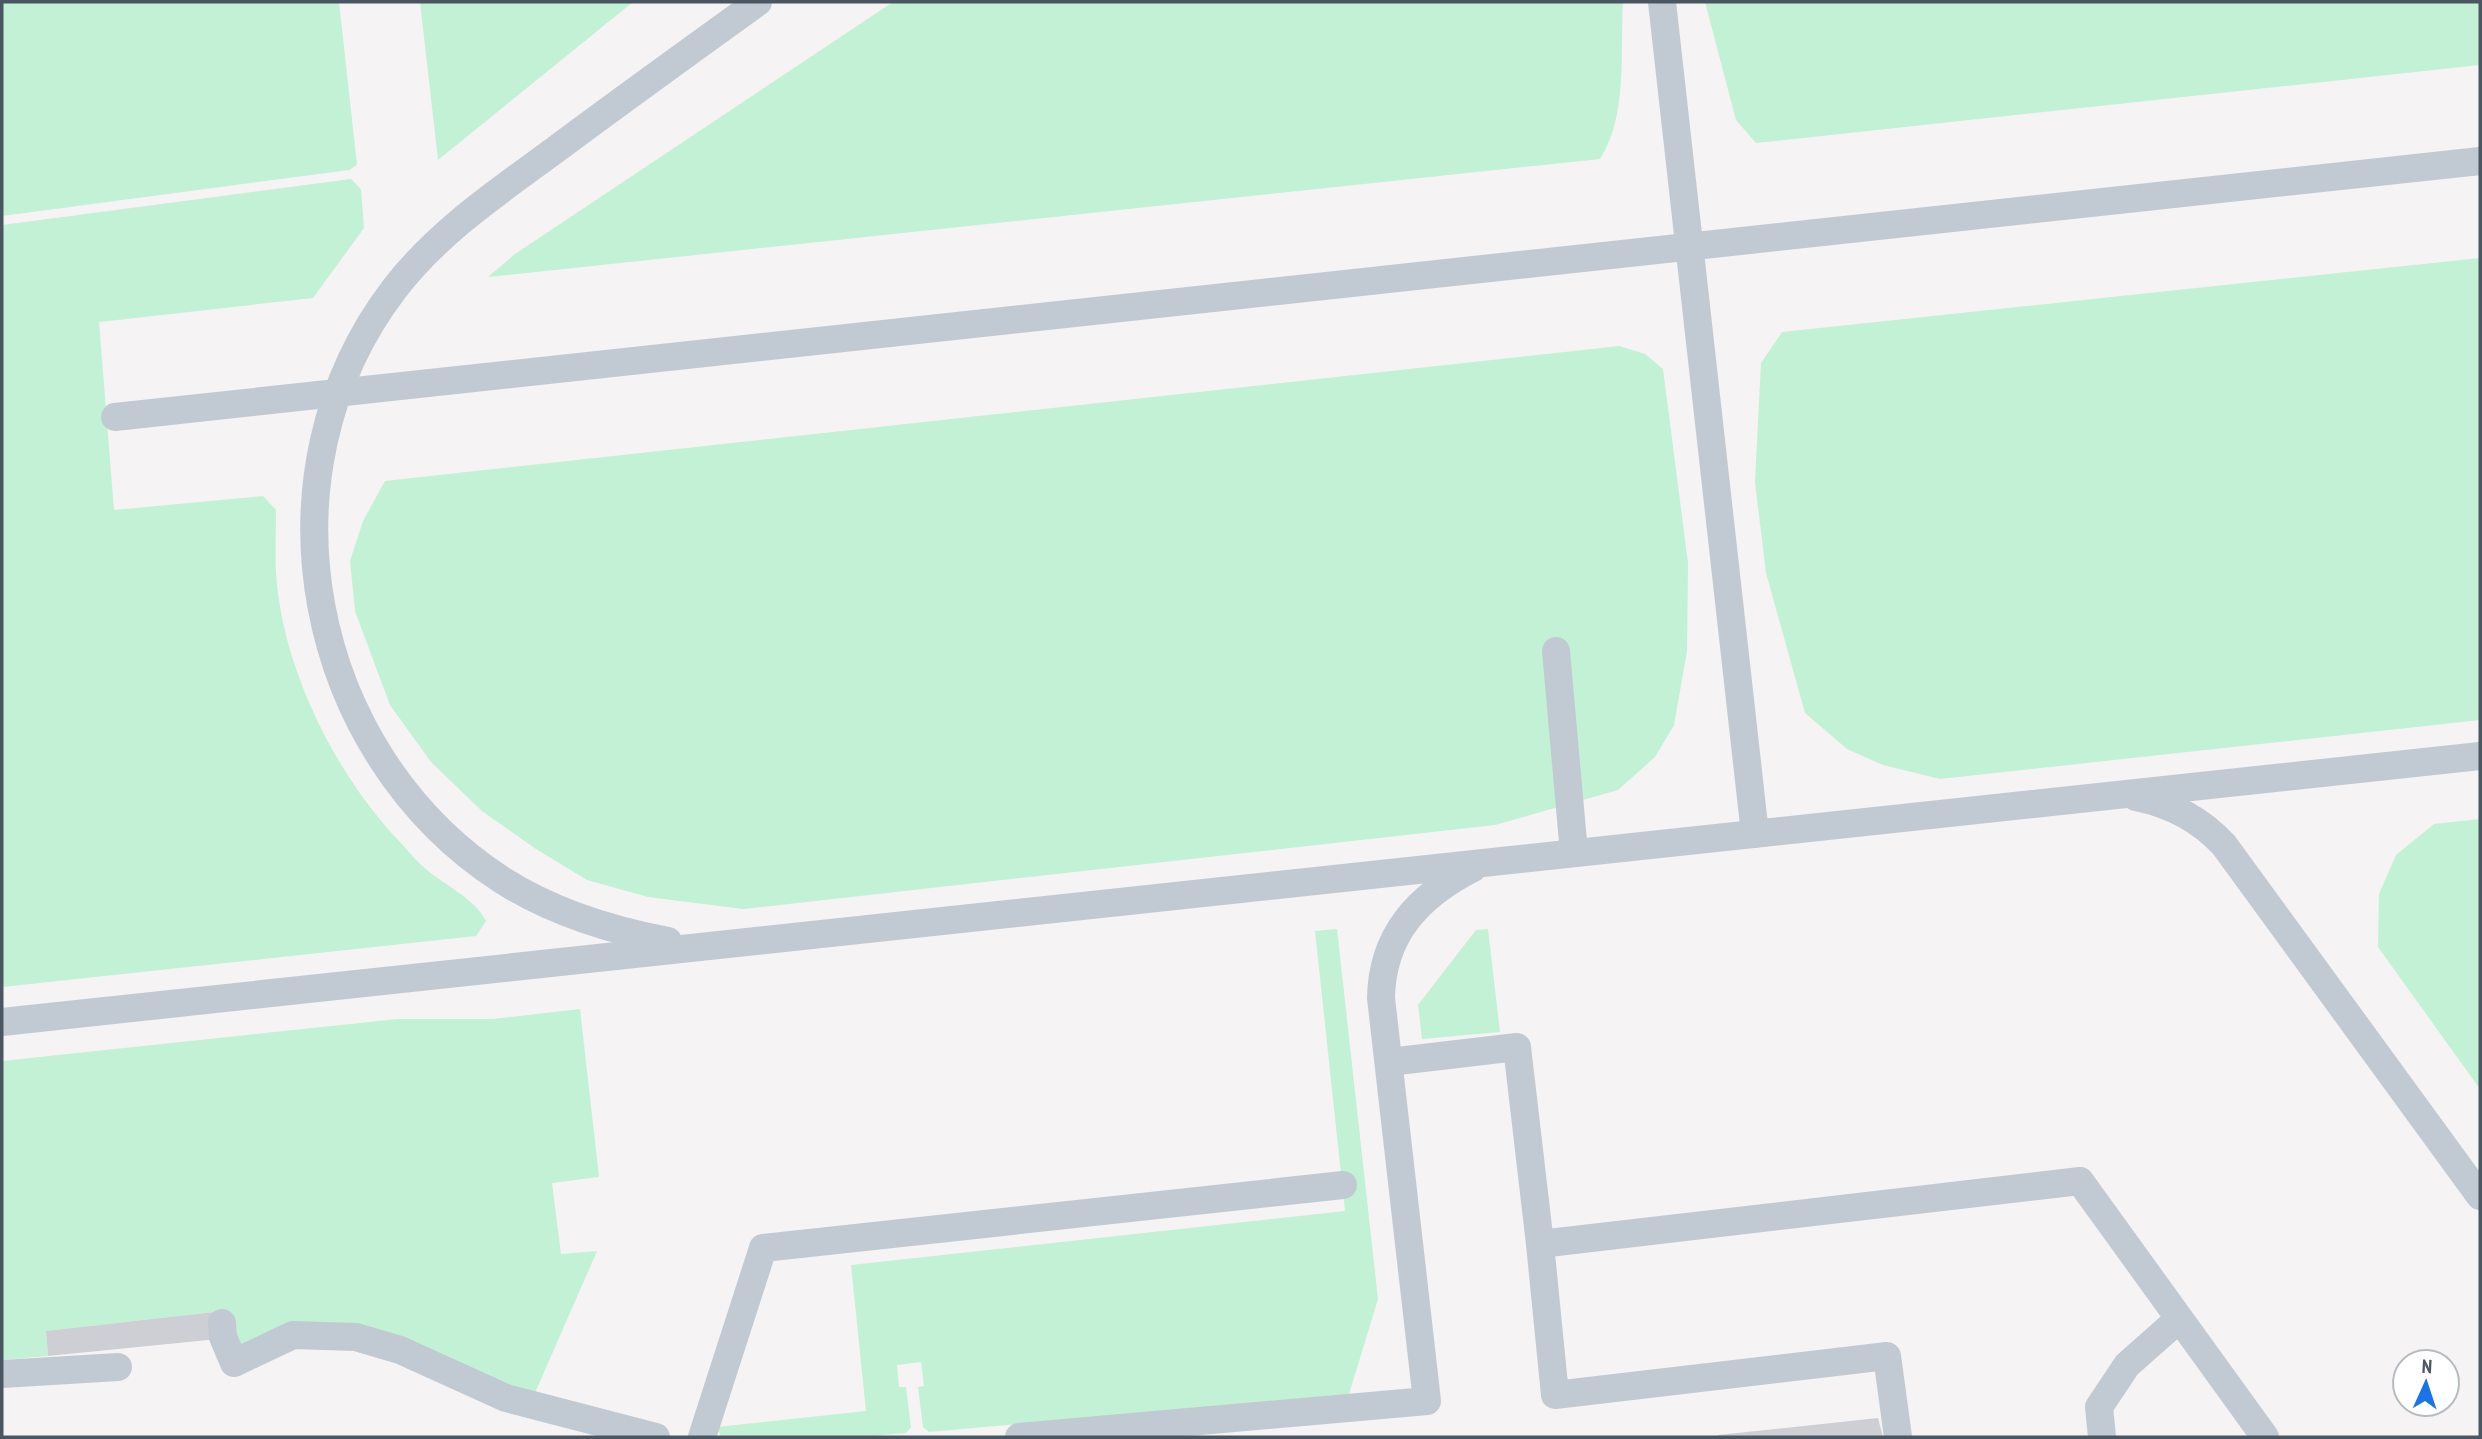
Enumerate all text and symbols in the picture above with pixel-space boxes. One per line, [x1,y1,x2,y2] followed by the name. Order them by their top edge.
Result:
[2391,1348,2461,1418] north arrow
[2421,1354,2433,1378] text: N

